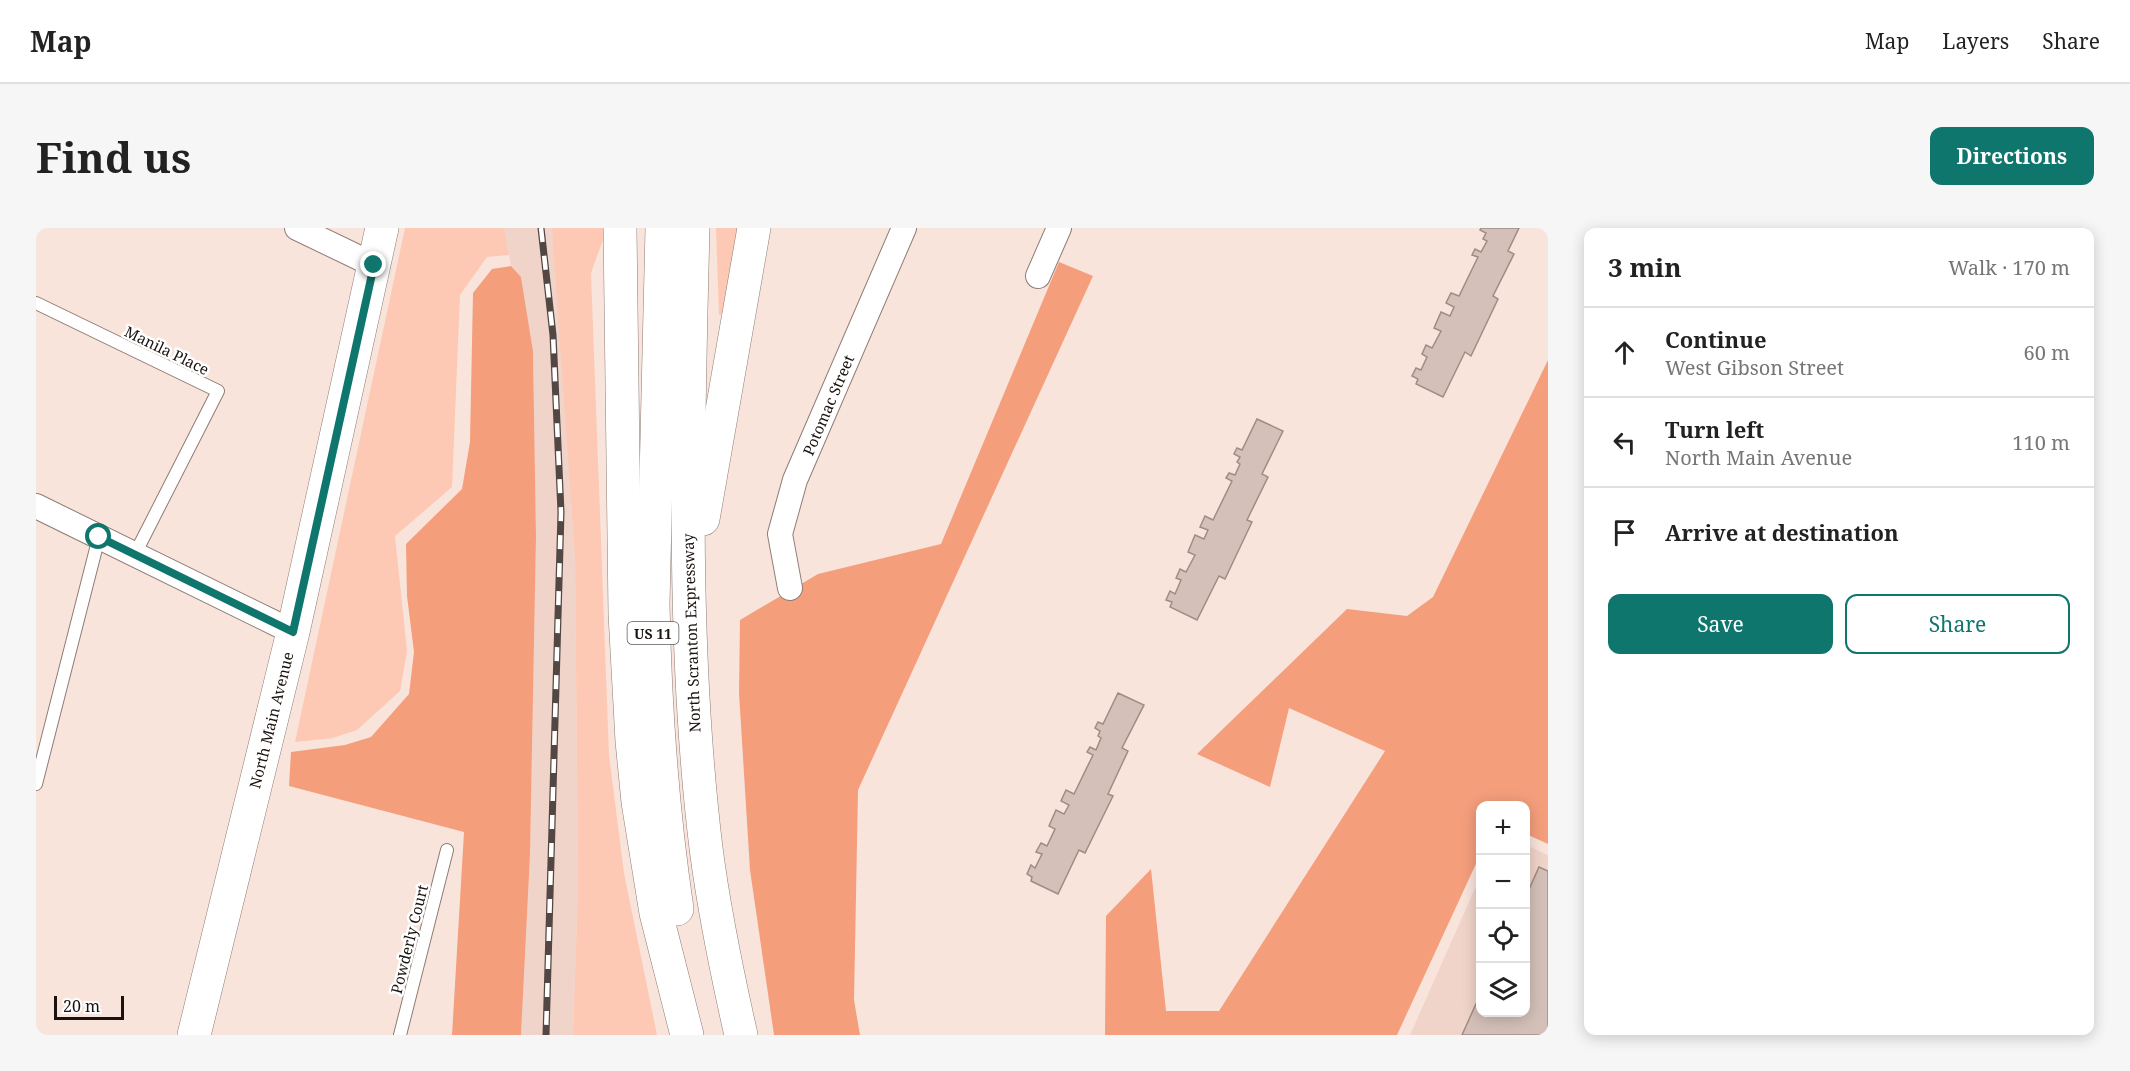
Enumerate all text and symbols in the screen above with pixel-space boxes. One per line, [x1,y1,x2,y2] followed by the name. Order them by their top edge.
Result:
[30,22,92,60] text: Map
[1865,27,1909,55] text: Map
[1942,27,2009,55] text: Layers
[2042,27,2100,55] text: Share
[1930,127,2094,185] button: Directions
[36,128,191,185] text: Find us
[1608,249,1682,285] text: 3 min
[360,251,386,277] route end
[1948,254,2070,281] text: Walk · 170 m
[121,321,213,379] street label: Manila Place
[1665,324,1767,354] text: Continue
[1608,336,1641,369] icon: ahead
[2024,339,2070,366] text: 60 m
[798,352,858,458] street label: Potomac Street
[1665,354,1844,381] text: West Gibson Street
[1665,414,1764,444] text: Turn left
[1608,426,1641,459] icon: left
[2012,429,2070,456] text: 110 m
[1665,444,1852,471] text: North Main Avenue
[1608,516,1641,549] icon: arrive
[1665,517,1899,547] text: Arrive at destination
[85,523,111,549] route start
[678,533,704,733] street label: North Scranton Expressway
[1608,594,1833,654] button: Save
[1845,594,2070,654] button: Share
[628,622,678,644] road number: US 11
[244,649,298,791] street label: North Main Avenue
[1476,801,1530,1017] map controls
[1476,801,1530,855] button: +
[1476,855,1530,909] button: −
[386,882,432,996] street label: Powderly Court
[1476,909,1530,963] button: locate
[1476,963,1530,1017] button: layers
[54,993,124,1020] scale bar
[63,995,100,1017] text: 20 m

